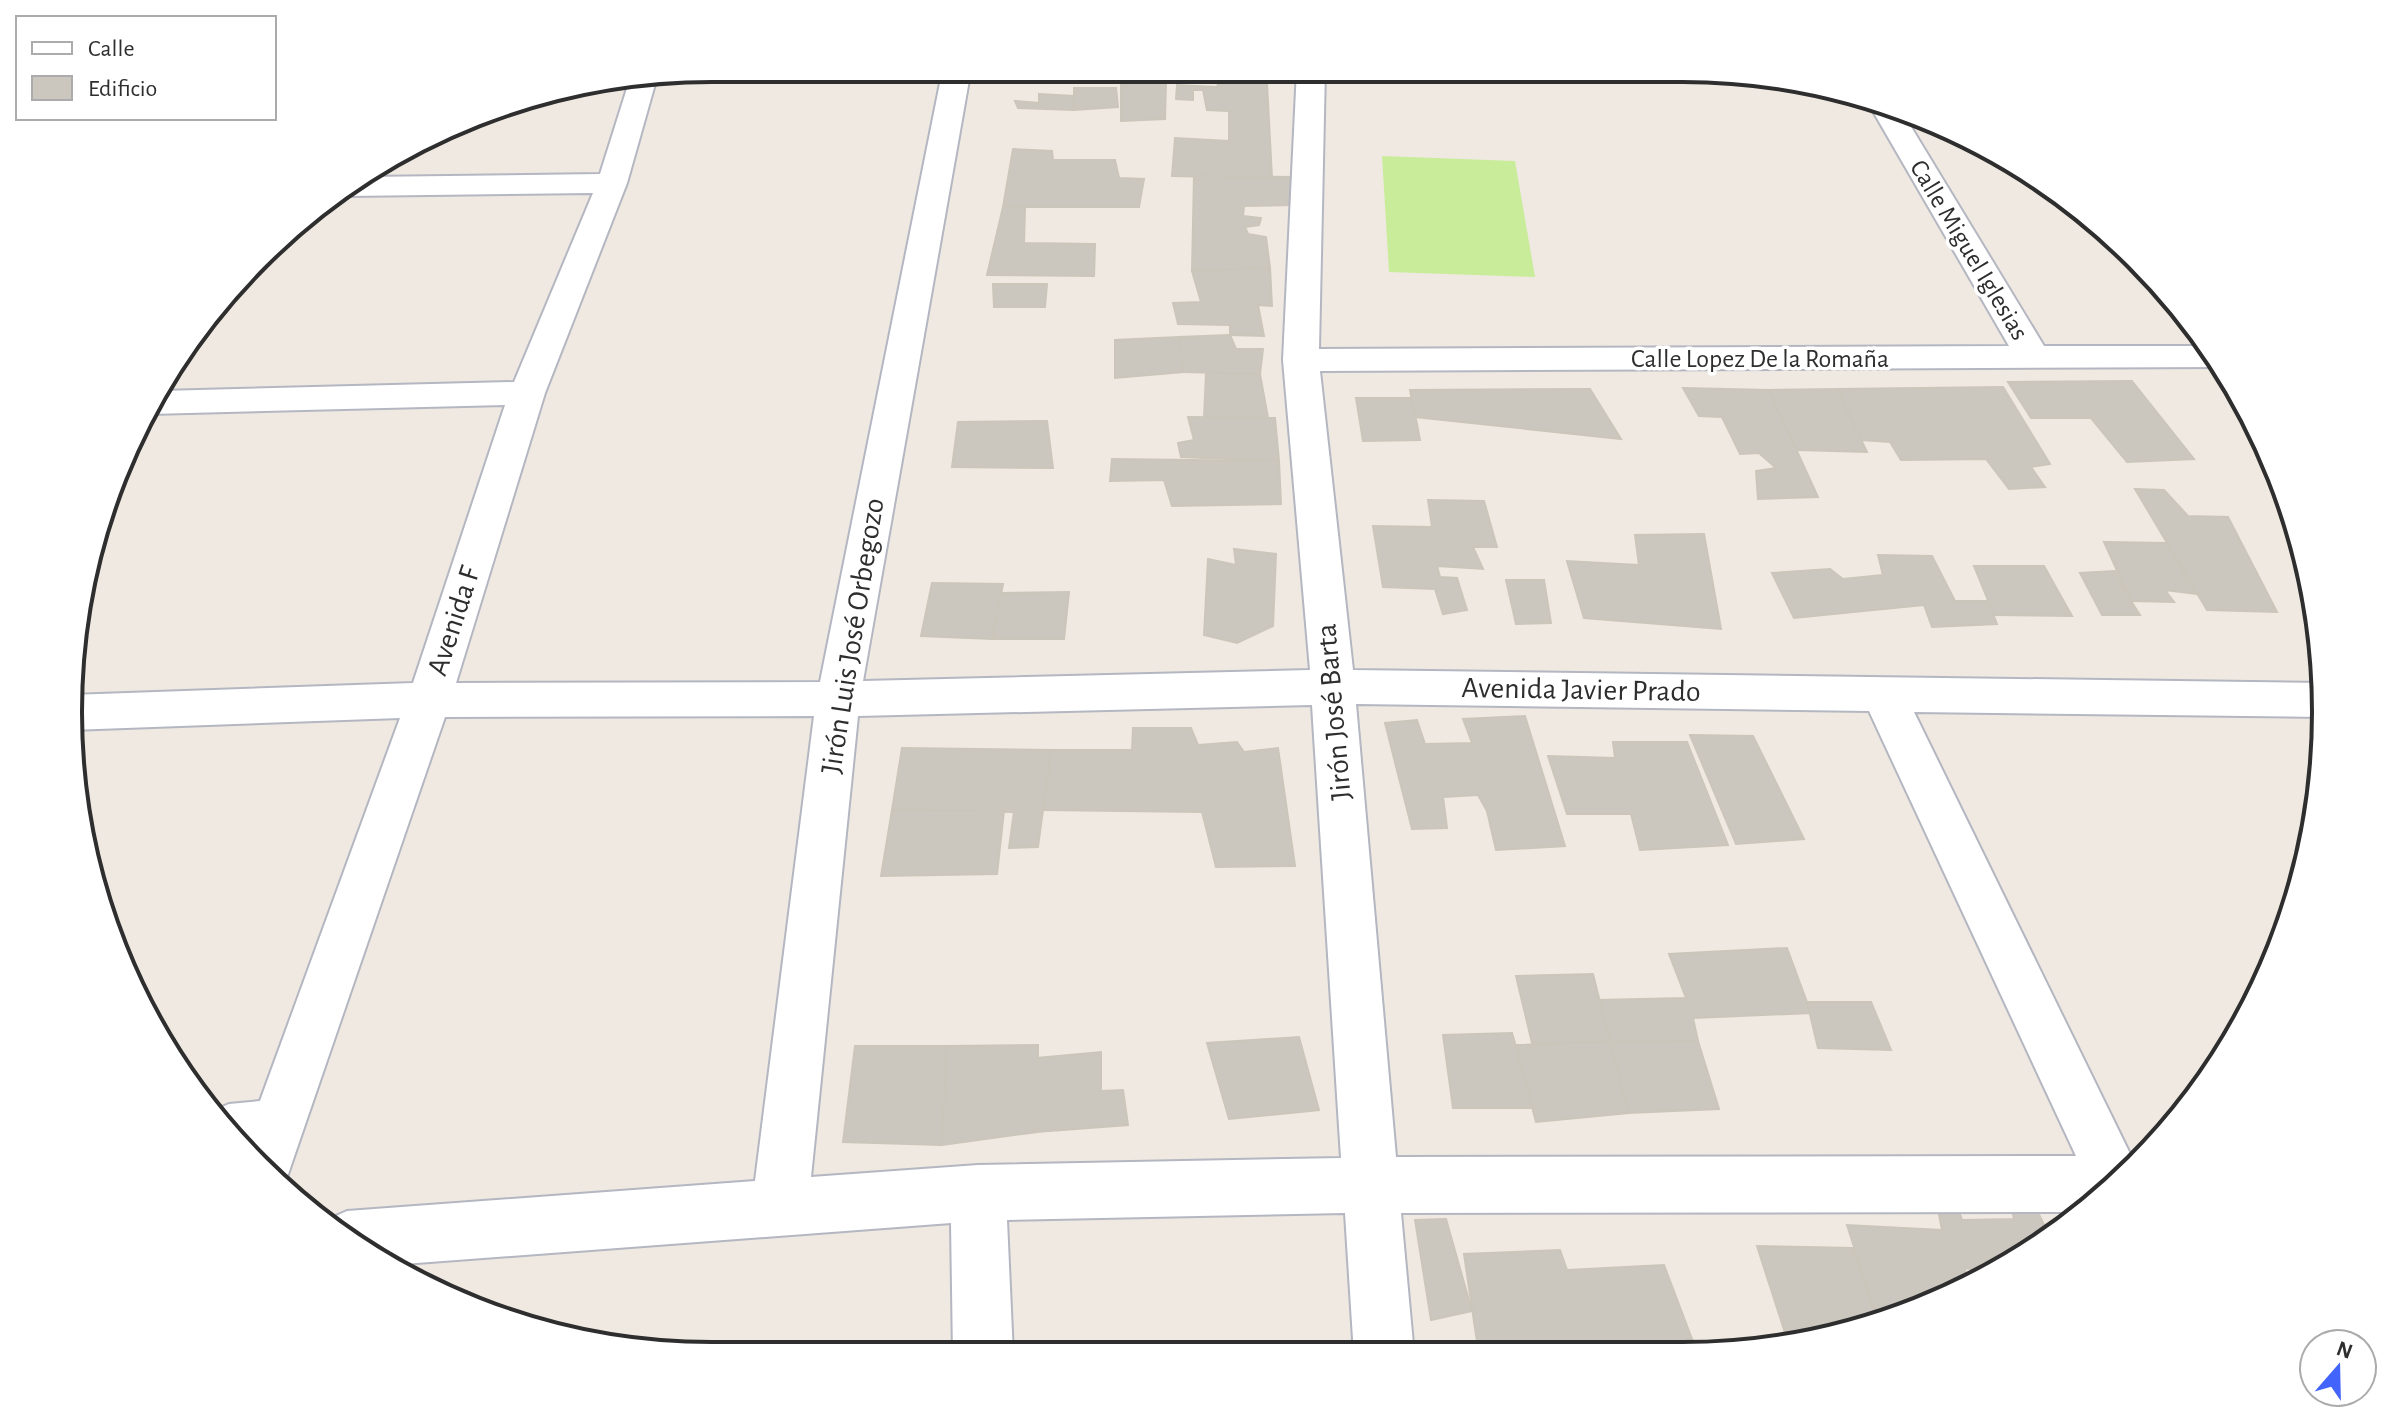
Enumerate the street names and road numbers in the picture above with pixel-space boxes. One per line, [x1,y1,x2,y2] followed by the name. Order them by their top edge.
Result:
[1905,155,2033,345] street label: Calle Miguel Iglesias
[1631,346,1889,372] street label: Calle Lopez De la Romaña
[816,496,890,776] street label: Jirón Luis José Orbegozo
[422,562,486,679] street label: Avenida F
[1311,622,1357,802] street label: Jirón José Barta
[1461,673,1701,707] street label: Avenida Javier Prado

